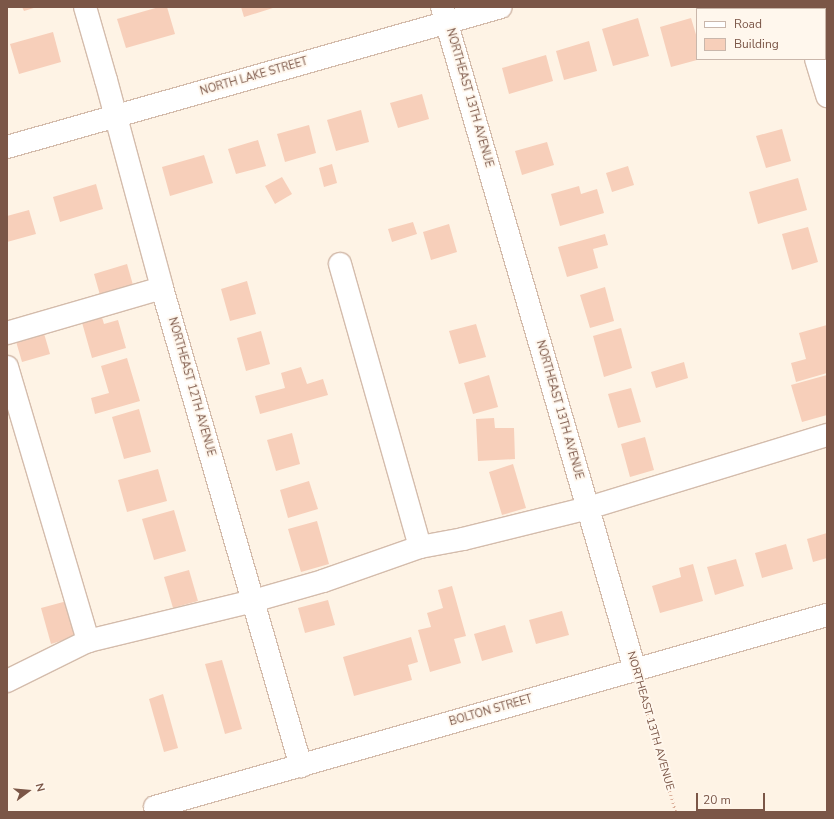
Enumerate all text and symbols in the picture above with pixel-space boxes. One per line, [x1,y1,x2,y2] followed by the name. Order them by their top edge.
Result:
[696,8,826,60] legend
[734,16,762,32] text: Road
[443,27,495,169] street label: NORTHEAST 13TH AVENUE
[734,36,779,52] text: Building
[199,55,309,99] street label: NORTH LAKE STREET
[165,316,217,458] street label: NORTHEAST 12TH AVENUE
[533,339,585,481] street label: NORTHEAST 13TH AVENUE
[624,650,676,792] street label: NORTHEAST 13TH AVENUE
[448,693,534,729] street label: BOLTON STREET
[8,771,48,811] north arrow
[32,782,48,794] text: N
[698,785,767,811] scale bar
[703,792,731,808] text: 20 m

